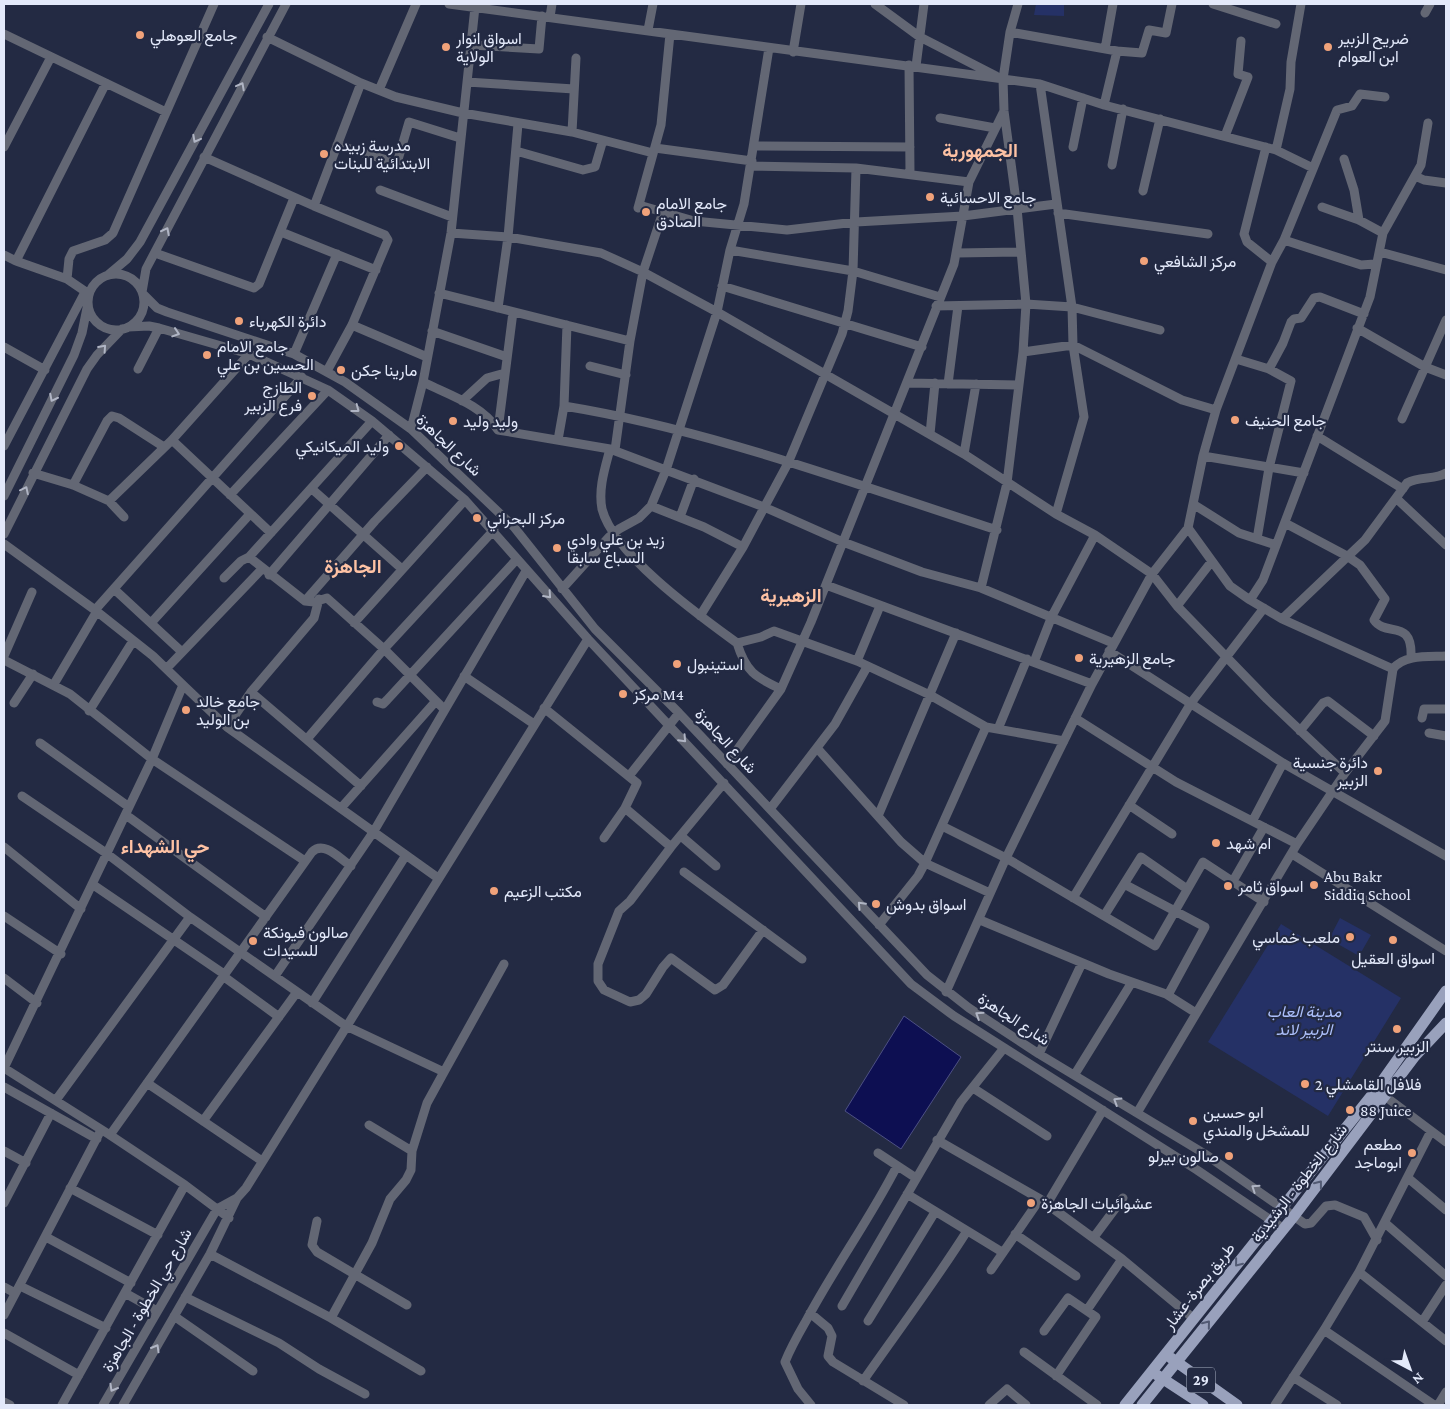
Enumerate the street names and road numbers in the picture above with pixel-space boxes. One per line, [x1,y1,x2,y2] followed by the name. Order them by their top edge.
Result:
[411,411,485,481] street label: شارع الجاهزة
[690,705,760,779] street label: شارع الجاهزة
[973,990,1053,1051] street label: شارع الجاهزة
[1248,1121,1353,1247] street label: شارع الخطوة - الرشيدية
[99,1225,199,1377] street label: شارع حي الخطوة - الجاهزة
[1159,1239,1240,1335] street label: طريق بصرة-عشار
[1187,1368,1215,1392] road number: 29

